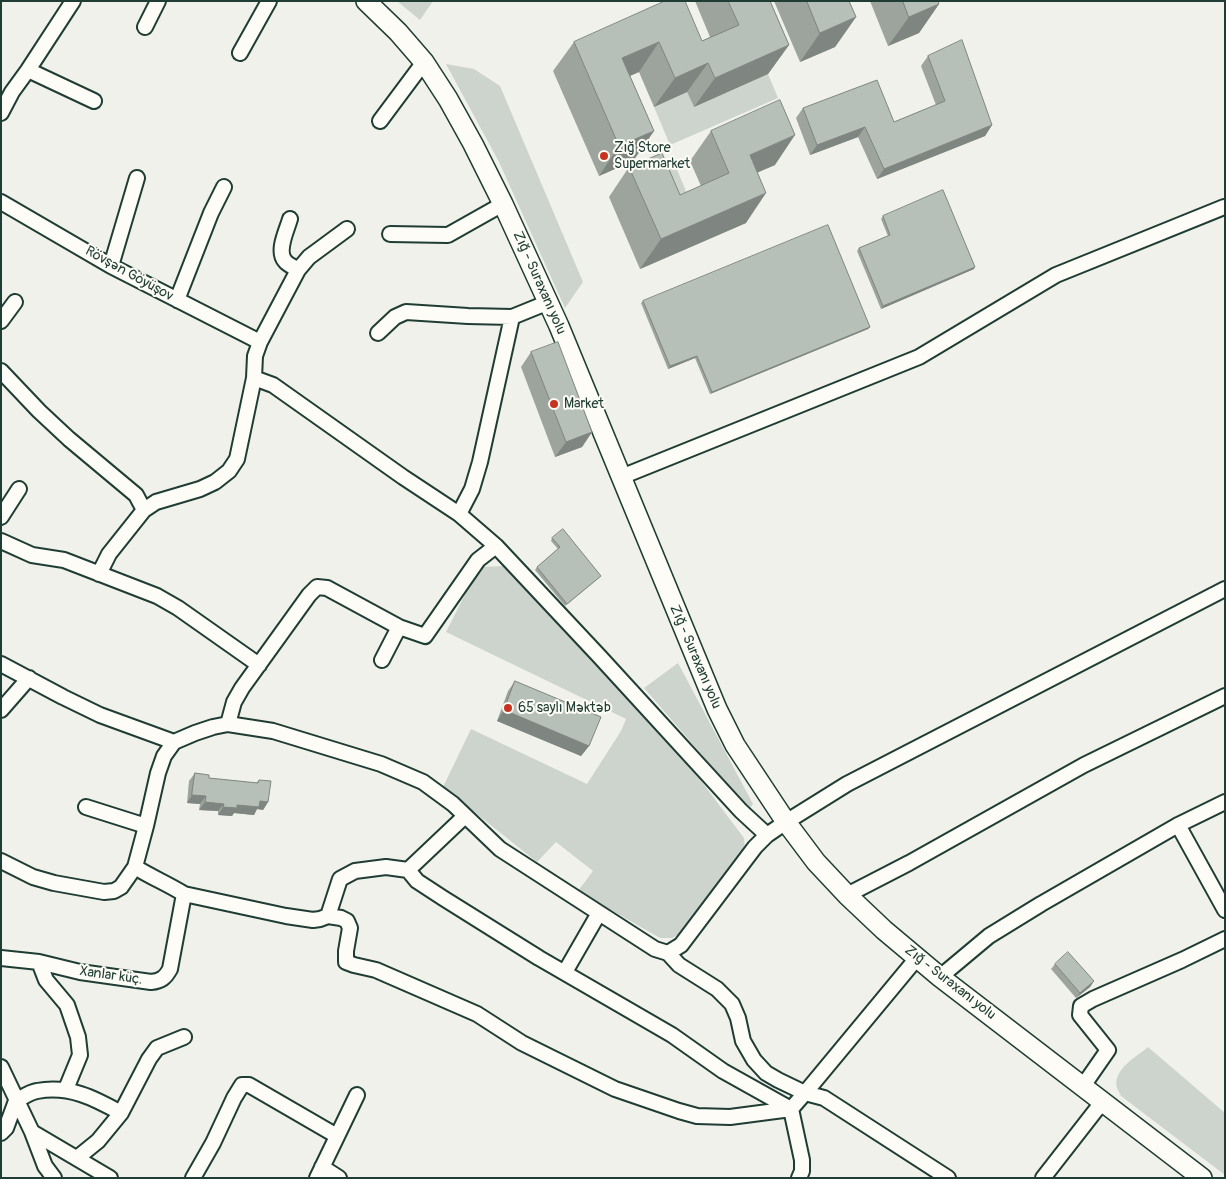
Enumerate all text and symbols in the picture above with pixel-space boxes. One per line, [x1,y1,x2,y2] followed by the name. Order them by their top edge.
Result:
[614,140,690,172] place label: Zığ Store Supermarket
[598,150,610,162] marker: Zığ Store Supermarket
[509,229,569,337] street label: Zığ - Suraxanı yolu
[82,243,176,305] street label: Rövşən Göyüşov
[564,396,604,412] place label: Market
[548,398,560,410] marker: Market
[666,603,724,711] street label: Zığ - Suraxanı yolu
[518,700,611,716] place label: 65 saylı Məktəb
[502,702,514,714] marker: 65 saylı Məktəb
[901,942,999,1024] street label: Zığ - Suraxanı yolu
[79,963,143,989] street label: Xanlar küç.

